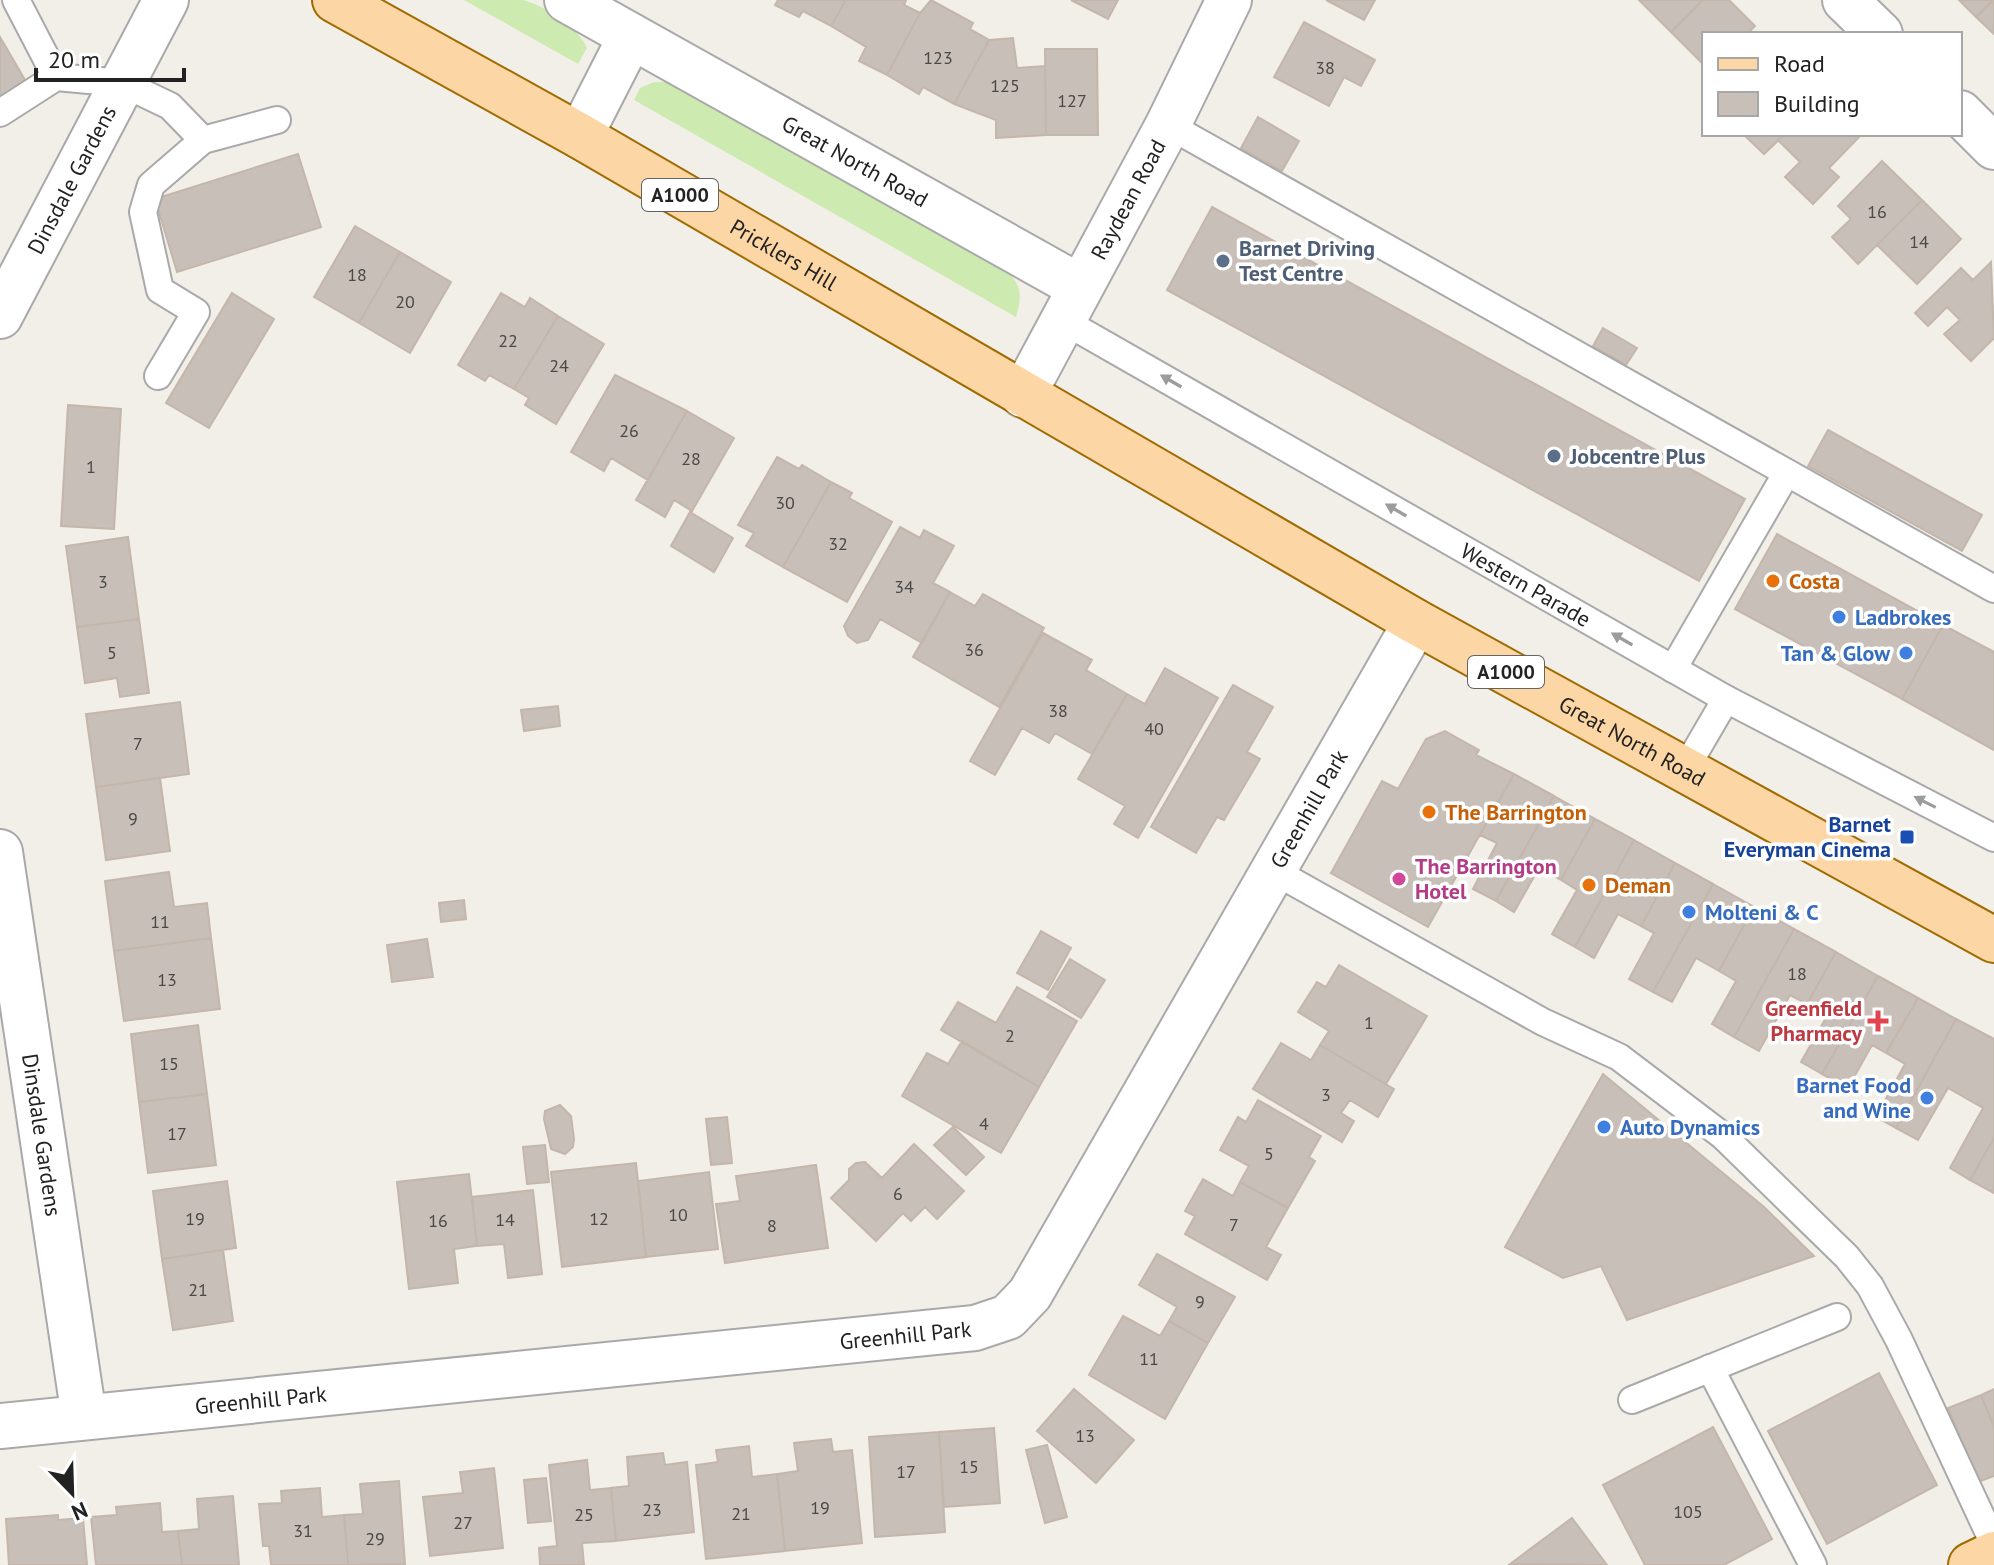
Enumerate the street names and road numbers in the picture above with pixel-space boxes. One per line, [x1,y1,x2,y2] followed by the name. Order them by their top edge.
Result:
[21,101,122,259] street label: Dinsdale Gardens
[777,109,933,213] street label: Great North Road
[1084,134,1172,264] street label: Raydean Road
[642,179,718,211] road number: A1000
[725,212,843,297] street label: Pricklers Hill
[1456,537,1596,633] street label: Western Parade
[1468,656,1544,688] road number: A1000
[1554,689,1710,793] street label: Great North Road
[1264,744,1354,873] street label: Greenhill Park
[16,1052,68,1218] street label: Dinsdale Gardens
[838,1314,973,1356] street label: Greenhill Park
[193,1379,328,1420] street label: Greenhill Park

